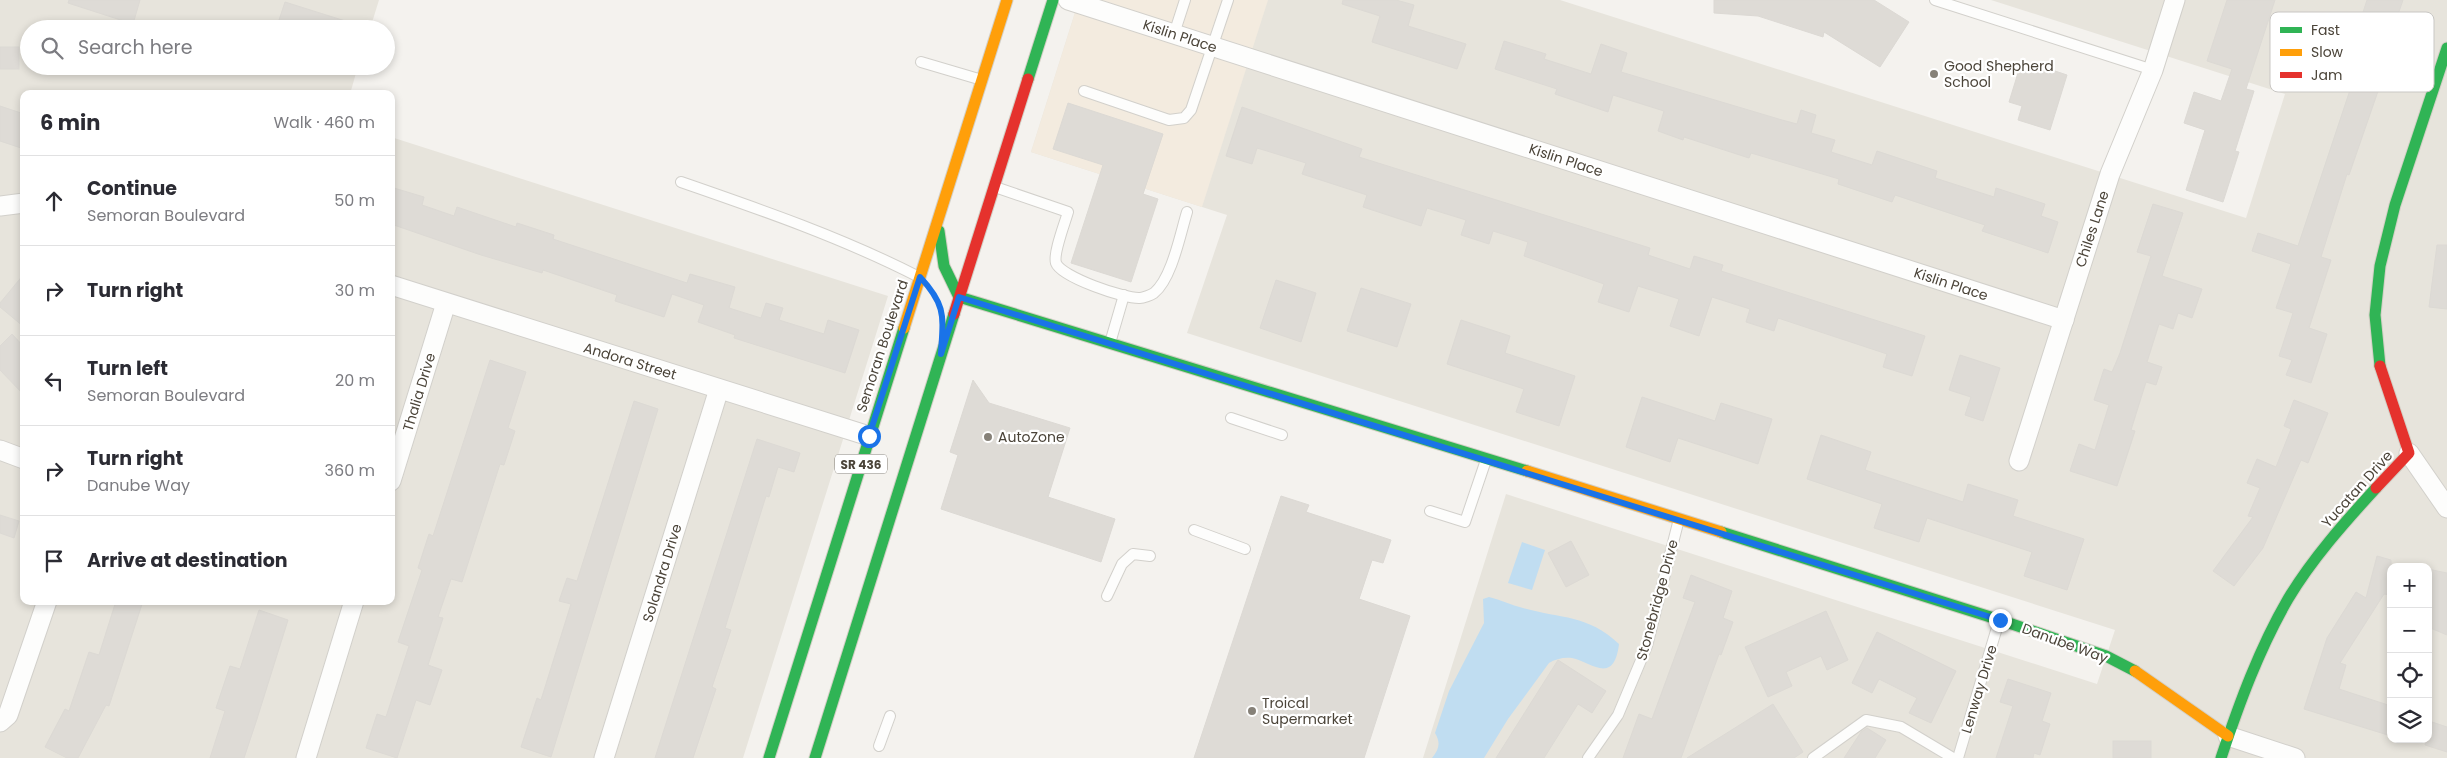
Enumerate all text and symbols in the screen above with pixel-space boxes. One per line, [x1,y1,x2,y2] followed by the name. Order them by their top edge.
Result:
[2270,12,2434,92] legend
[1140,15,1220,57] street label: Kislin Place
[20,20,395,75] search box
[2311,20,2340,40] text: Fast
[38,34,66,62] icon: search
[78,34,192,61] text: Search here
[2311,42,2344,62] text: Slow
[1944,56,2054,92] place label: Good Shepherd School
[2311,65,2342,85] text: Jam
[1928,68,1940,80] marker: Good Shepherd School
[40,108,100,137] text: 6 min
[273,111,375,134] text: Walk · 460 m
[1526,139,1606,181] street label: Kislin Place
[87,175,177,202] text: Continue
[40,187,68,215] icon: ahead
[2070,188,2114,270] street label: Chiles Lane
[334,189,375,212] text: 50 m
[87,204,245,227] text: Semoran Boulevard
[1911,263,1991,305] street label: Kislin Place
[40,277,68,305] icon: right
[87,277,183,304] text: Turn right
[851,277,913,415] street label: Semoran Boulevard
[335,279,375,302] text: 30 m
[581,337,679,385] street label: Andora Street
[398,350,441,434] street label: Thalia Drive
[87,355,168,382] text: Turn left
[40,367,68,395] icon: left
[335,369,375,392] text: 20 m
[87,384,245,407] text: Semoran Boulevard
[858,425,881,448] route start
[998,427,1065,447] place label: AutoZone
[982,431,994,443] marker: AutoZone
[87,445,183,472] text: Turn right
[2317,446,2397,532] street label: Yucatan Drive
[835,454,887,474] road number: SR 436
[40,457,68,485] icon: right
[325,459,375,482] text: 360 m
[87,474,190,497] text: Danube Way
[638,521,687,625] street label: Solandra Drive
[1631,537,1683,663] street label: Stonebridge Drive
[40,547,68,575] icon: arrive
[87,547,288,574] text: Arrive at destination
[2387,563,2432,743] map controls
[2387,563,2432,608] button: +
[2387,608,2432,653] button: −
[1989,609,2012,632] route end
[2019,618,2111,668] street label: Danube Way
[1956,642,2002,736] street label: Lenway Drive
[2387,653,2432,698] button: locate
[1262,693,1353,729] place label: Troical Supermarket
[2387,698,2432,743] button: layers
[1246,705,1258,717] marker: Troical Supermarket

